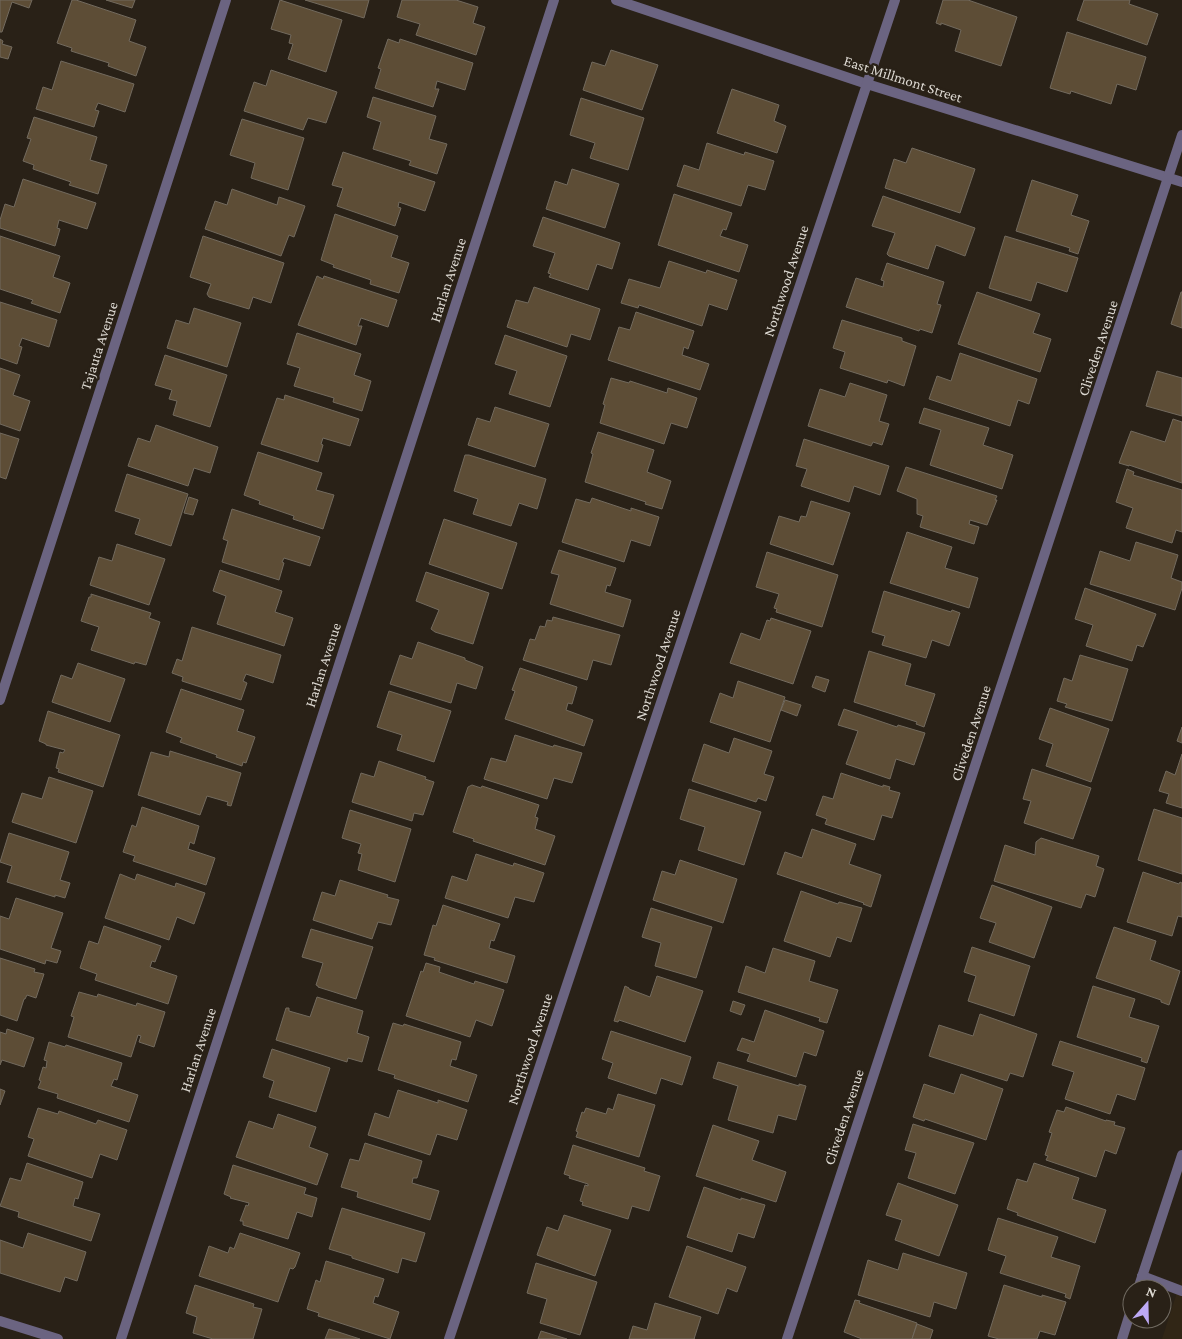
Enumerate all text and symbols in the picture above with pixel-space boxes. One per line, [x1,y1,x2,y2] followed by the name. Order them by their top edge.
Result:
[842,52,965,106] street label: East Millmont Street
[760,223,812,339] street label: Northwood Avenue
[427,235,469,324] street label: Harlan Avenue
[1075,298,1121,398] street label: Cliveden Avenue
[77,299,122,393] street label: Tajauta Avenue
[632,607,684,723] street label: Northwood Avenue
[302,620,344,709] street label: Harlan Avenue
[948,683,994,783] street label: Cliveden Avenue
[504,991,556,1107] street label: Northwood Avenue
[177,1005,219,1094] street label: Harlan Avenue
[821,1067,867,1167] street label: Cliveden Avenue
[1122,1279,1172,1329] north arrow
[1144,1283,1159,1301] text: N

